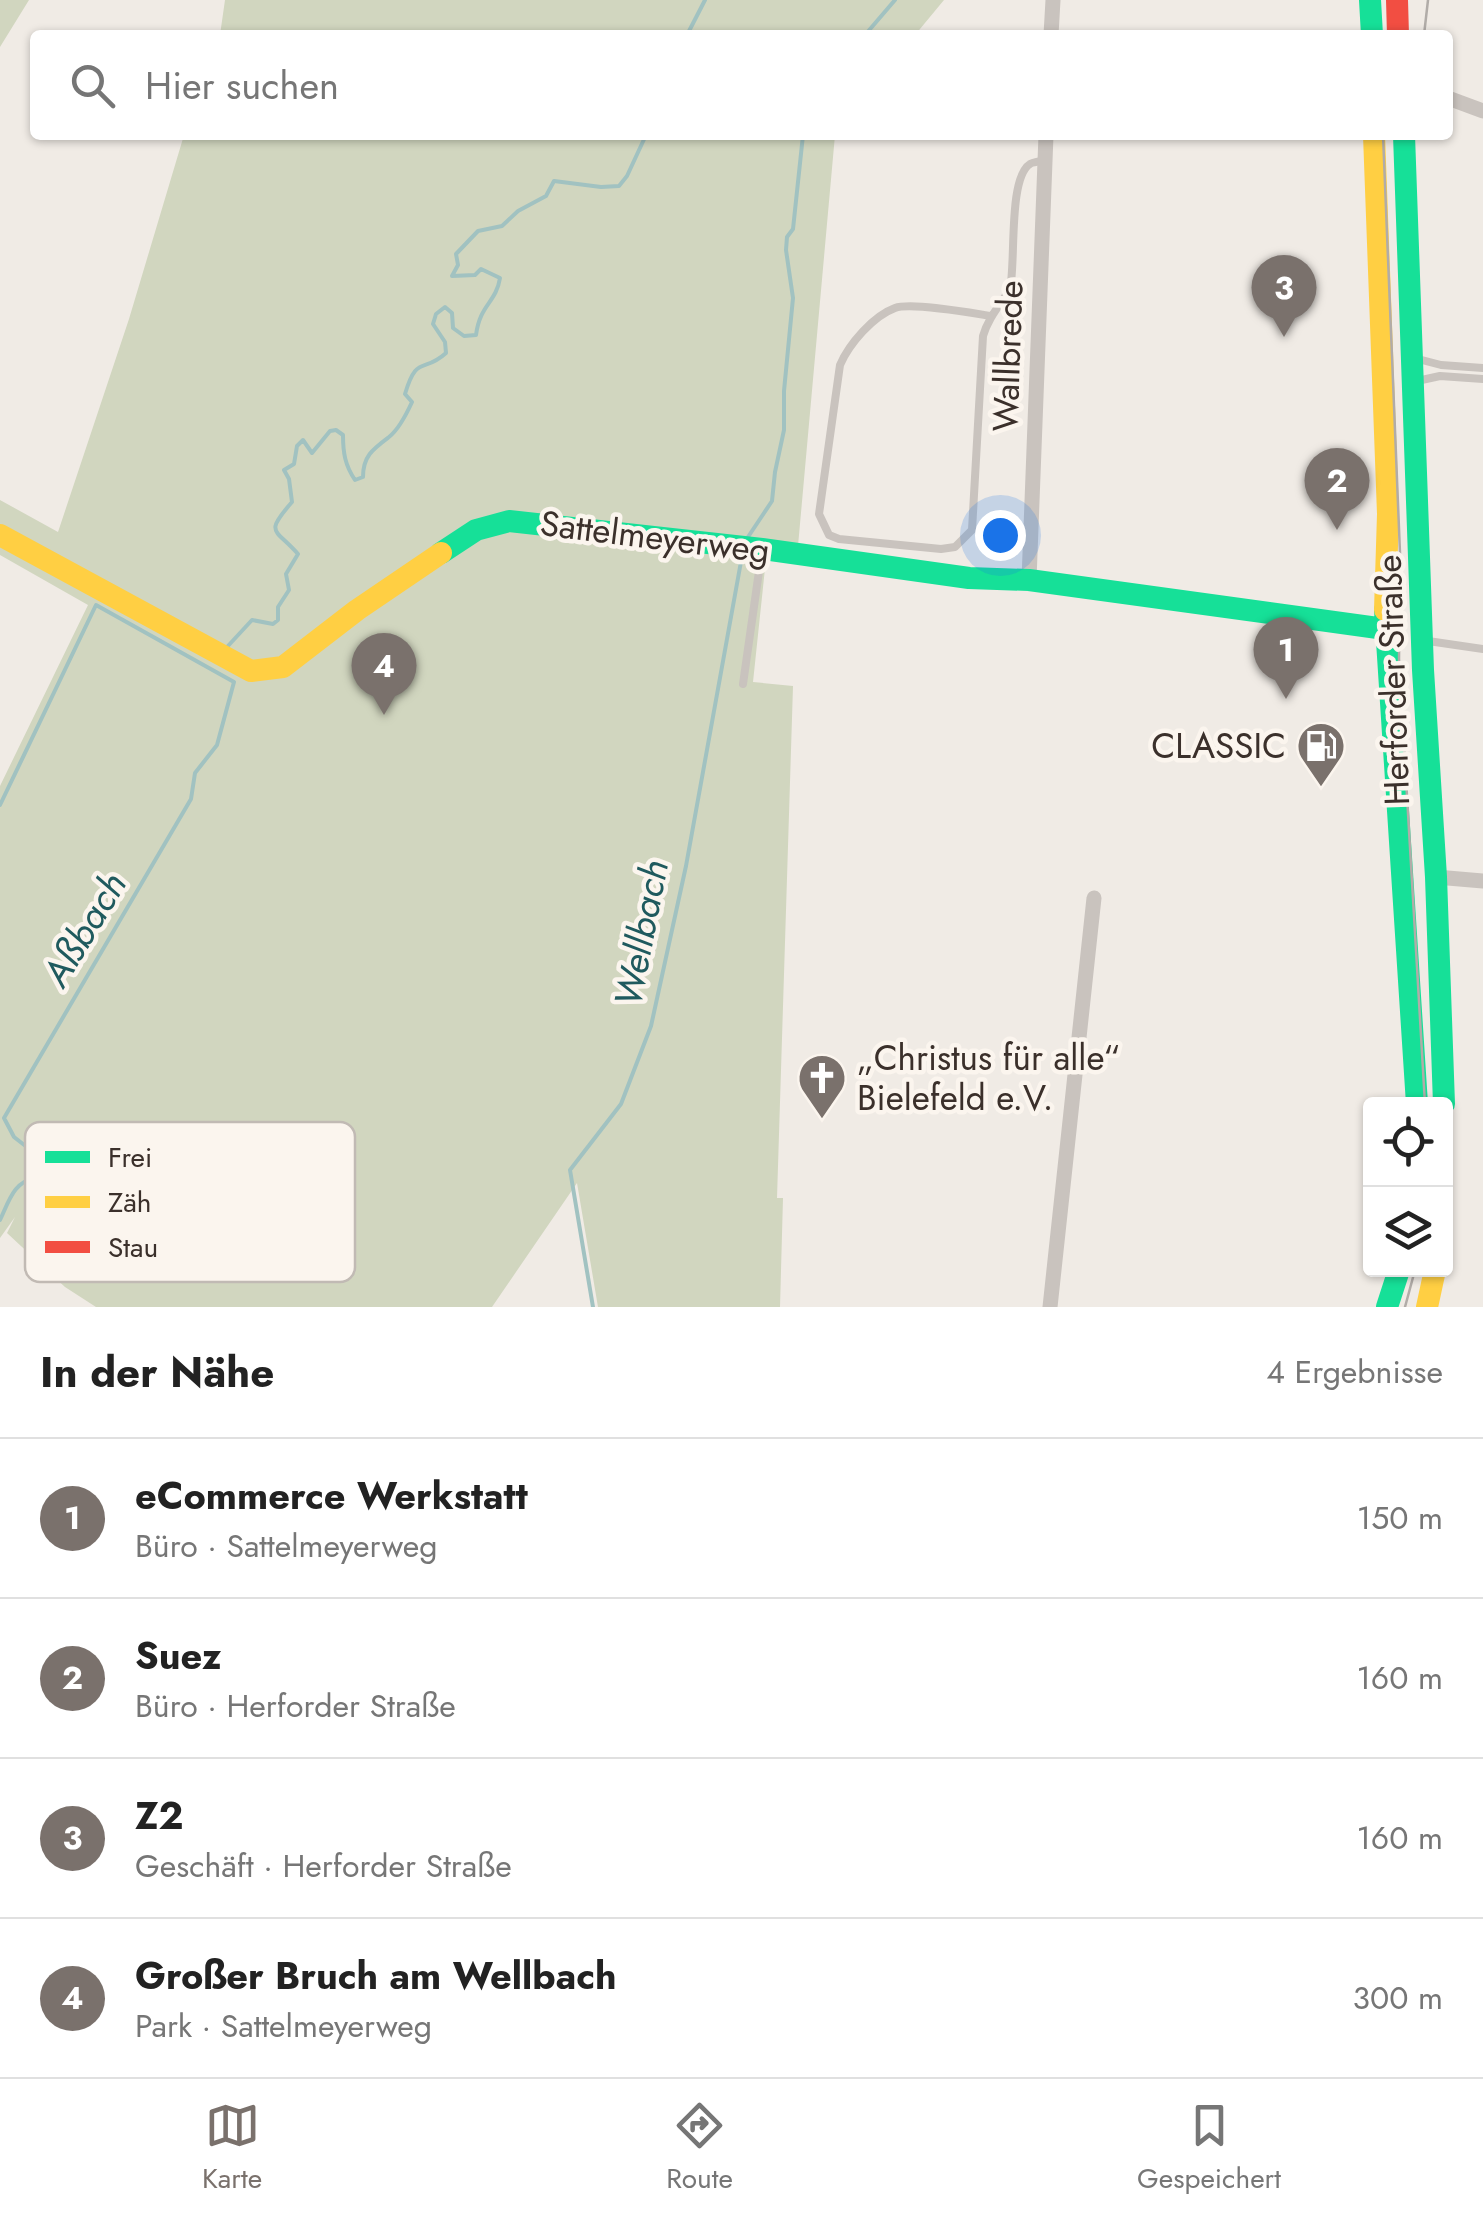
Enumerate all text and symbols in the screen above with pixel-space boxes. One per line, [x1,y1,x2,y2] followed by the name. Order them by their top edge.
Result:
[30,30,1453,140] search box
[65,58,120,113] icon: search
[145,58,339,113] text: Hier suchen
[1252,255,1316,337] pin: 3
[980,279,1036,433] street label: Wallbrede
[1304,448,1370,530] pin: 2
[537,498,773,576] street label: Sattelmeyerweg
[975,510,1026,561] your location
[1364,554,1422,806] street label: Herforder Straße
[1254,616,1318,699] pin: 1
[352,632,416,715] pin: 4
[1295,720,1347,788] fuel station icon: CLASSIC
[1151,721,1286,771] place label: CLASSIC
[600,855,682,1011] water label: Wellbach
[28,861,140,998] water label: Aßbach
[857,1033,1120,1123] place label: „Christus für alle“ Bielefeld e.V.
[796,1052,848,1120] church icon: „Christus für alle“ Bielefeld e.V.
[1363,1097,1453,1277] map controls
[1363,1097,1453,1187] button: locate
[25,1122,355,1282] legend
[108,1137,152,1178] text: Frei
[108,1182,152,1223] text: Zäh
[1363,1187,1453,1277] button: layers
[108,1227,158,1268] text: Stau
[40,1342,274,1403] text: In der Nähe
[1266,1349,1443,1395] text: 4 Ergebnisse
[135,1468,528,1523] text: eCommerce Werkstatt
[64,1495,81,1541] text: 1
[1357,1495,1443,1541] text: 150 m
[135,1523,438,1569] text: Büro · Sattelmeyerweg
[135,1628,222,1683] text: Suez
[62,1655,83,1701] text: 2
[1356,1655,1443,1701] text: 160 m
[135,1683,456,1729] text: Büro · Herforder Straße
[135,1788,184,1843] text: Z2
[63,1815,82,1861] text: 3
[1356,1815,1443,1861] text: 160 m
[135,1843,512,1889] text: Geschäft · Herforder Straße
[135,1948,617,2003] text: Großer Bruch am Wellbach
[61,1975,84,2021] text: 4
[1353,1975,1443,2021] text: 300 m
[135,2003,432,2049] text: Park · Sattelmeyerweg
[202,2098,262,2199] tab: Karte
[666,2098,733,2199] tab: Route
[1137,2098,1281,2199] tab: Gespeichert

